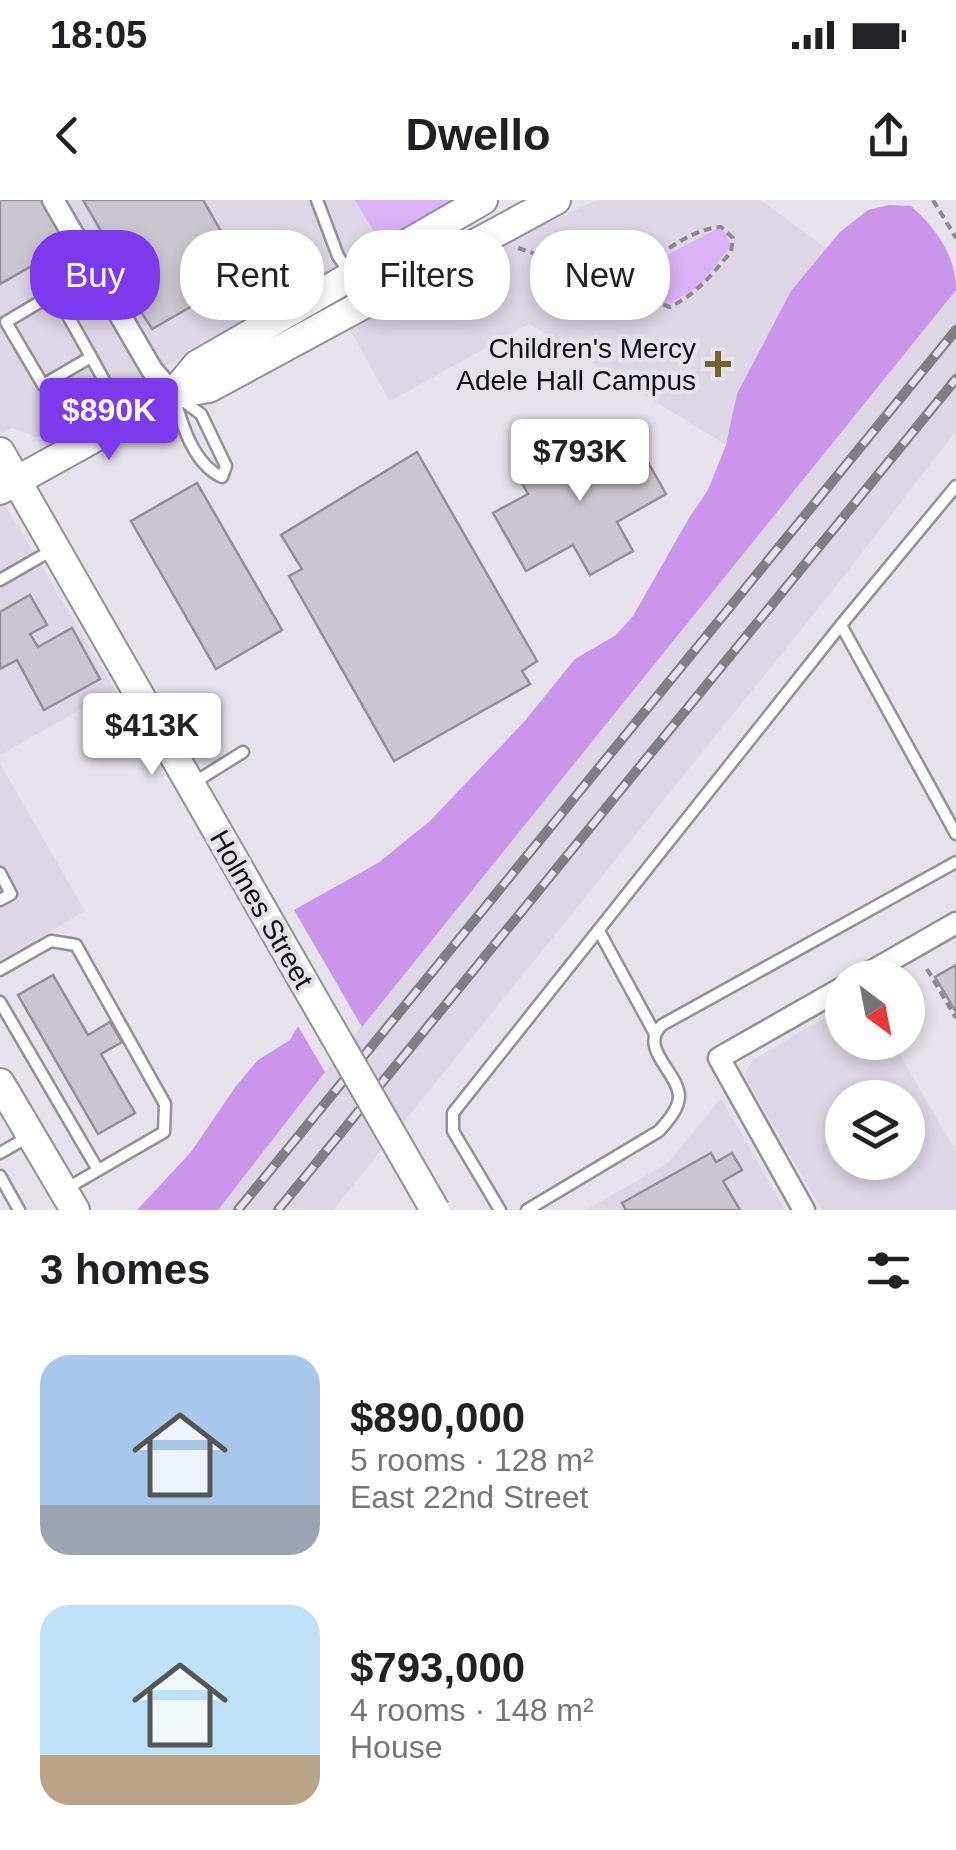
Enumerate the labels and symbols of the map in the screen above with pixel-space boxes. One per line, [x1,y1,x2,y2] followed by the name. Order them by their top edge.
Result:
[456,333,696,396] place label: Children's Mercy Adele Hall Campus
[705,351,731,377] marker: Children's Mercy Adele Hall Campus
[39,378,179,463] pin: $890K
[510,419,650,504] pin: $793K
[82,693,222,778] pin: $413K
[204,825,319,994] street label: Holmes Street
[825,960,925,1060] north arrow

